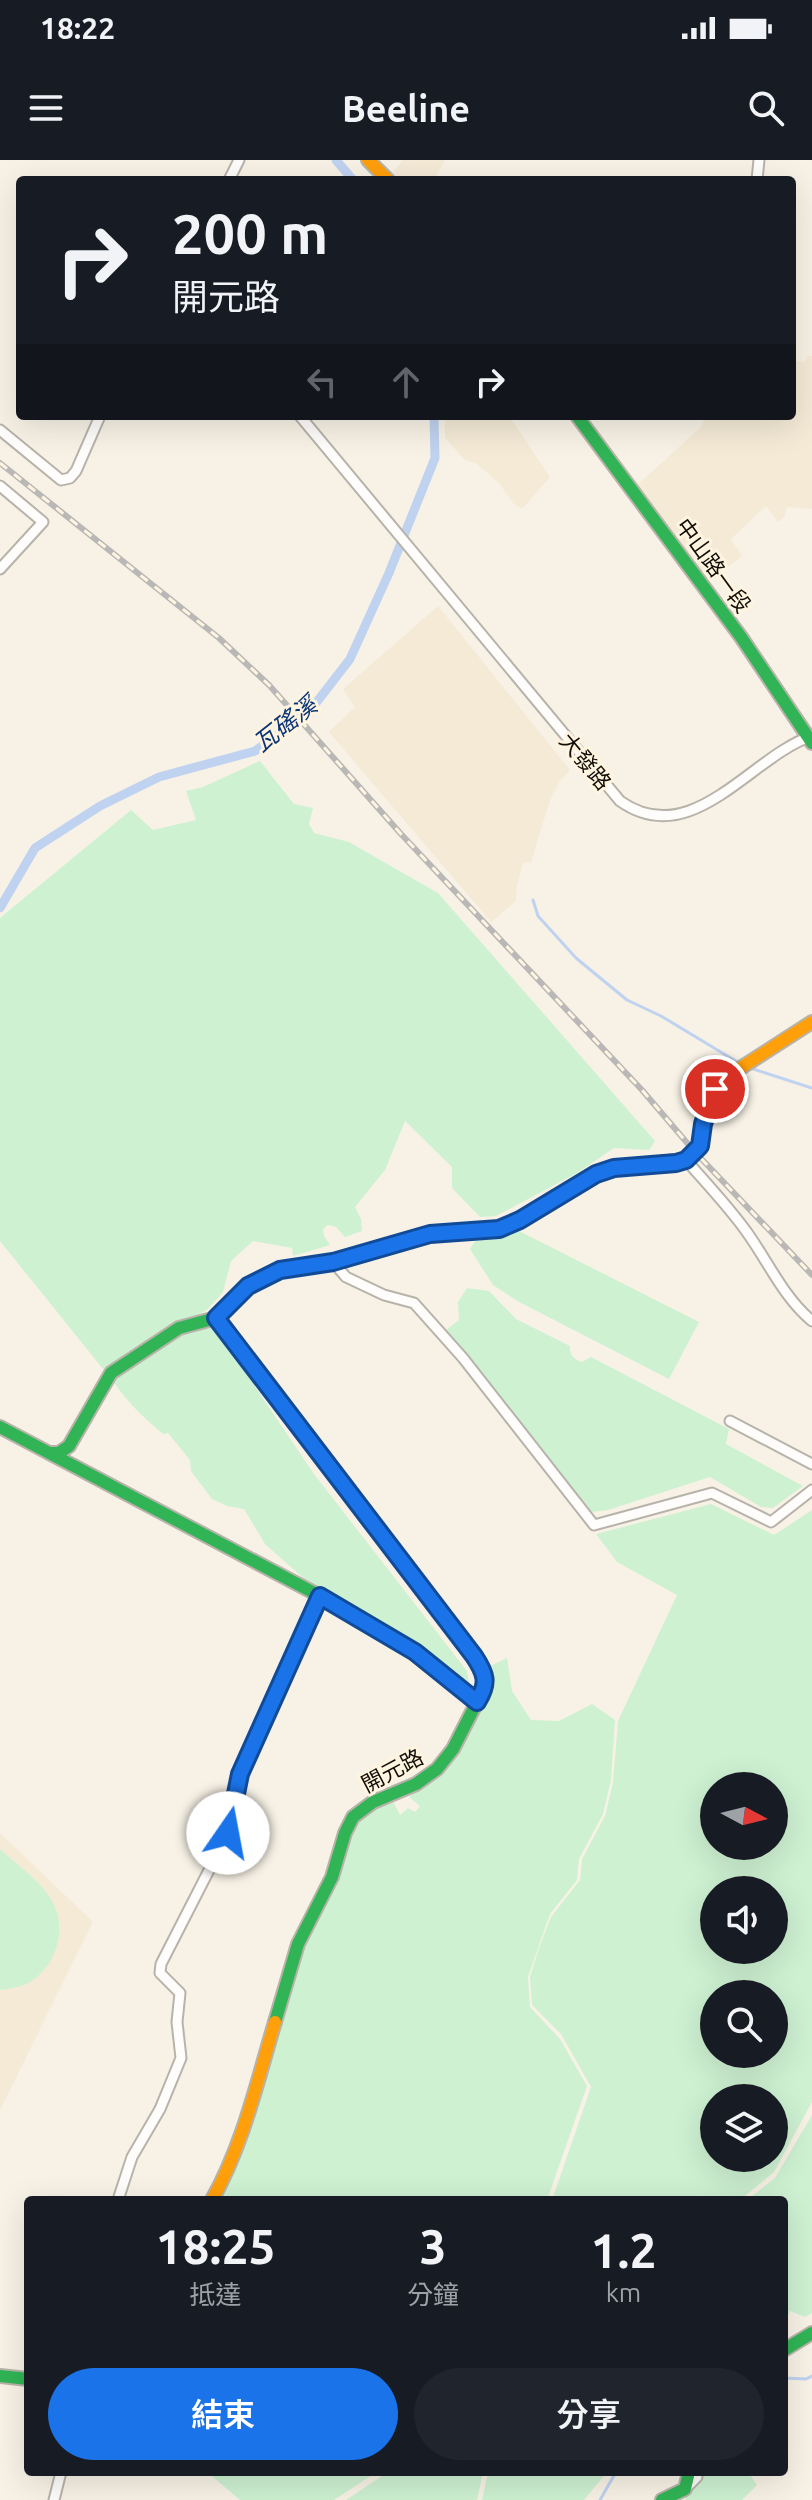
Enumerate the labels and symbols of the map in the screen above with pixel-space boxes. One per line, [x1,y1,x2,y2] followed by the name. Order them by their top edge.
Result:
[672,513,756,617] street label: 中山路一段
[248,689,324,757] water label: 瓦磘溪
[555,728,617,794] street label: 大發路
[681,1055,749,1123] pin
[357,1743,427,1797] street label: 開元路
[700,1772,788,1860] north arrow
[186,1791,270,1875] position arrow

